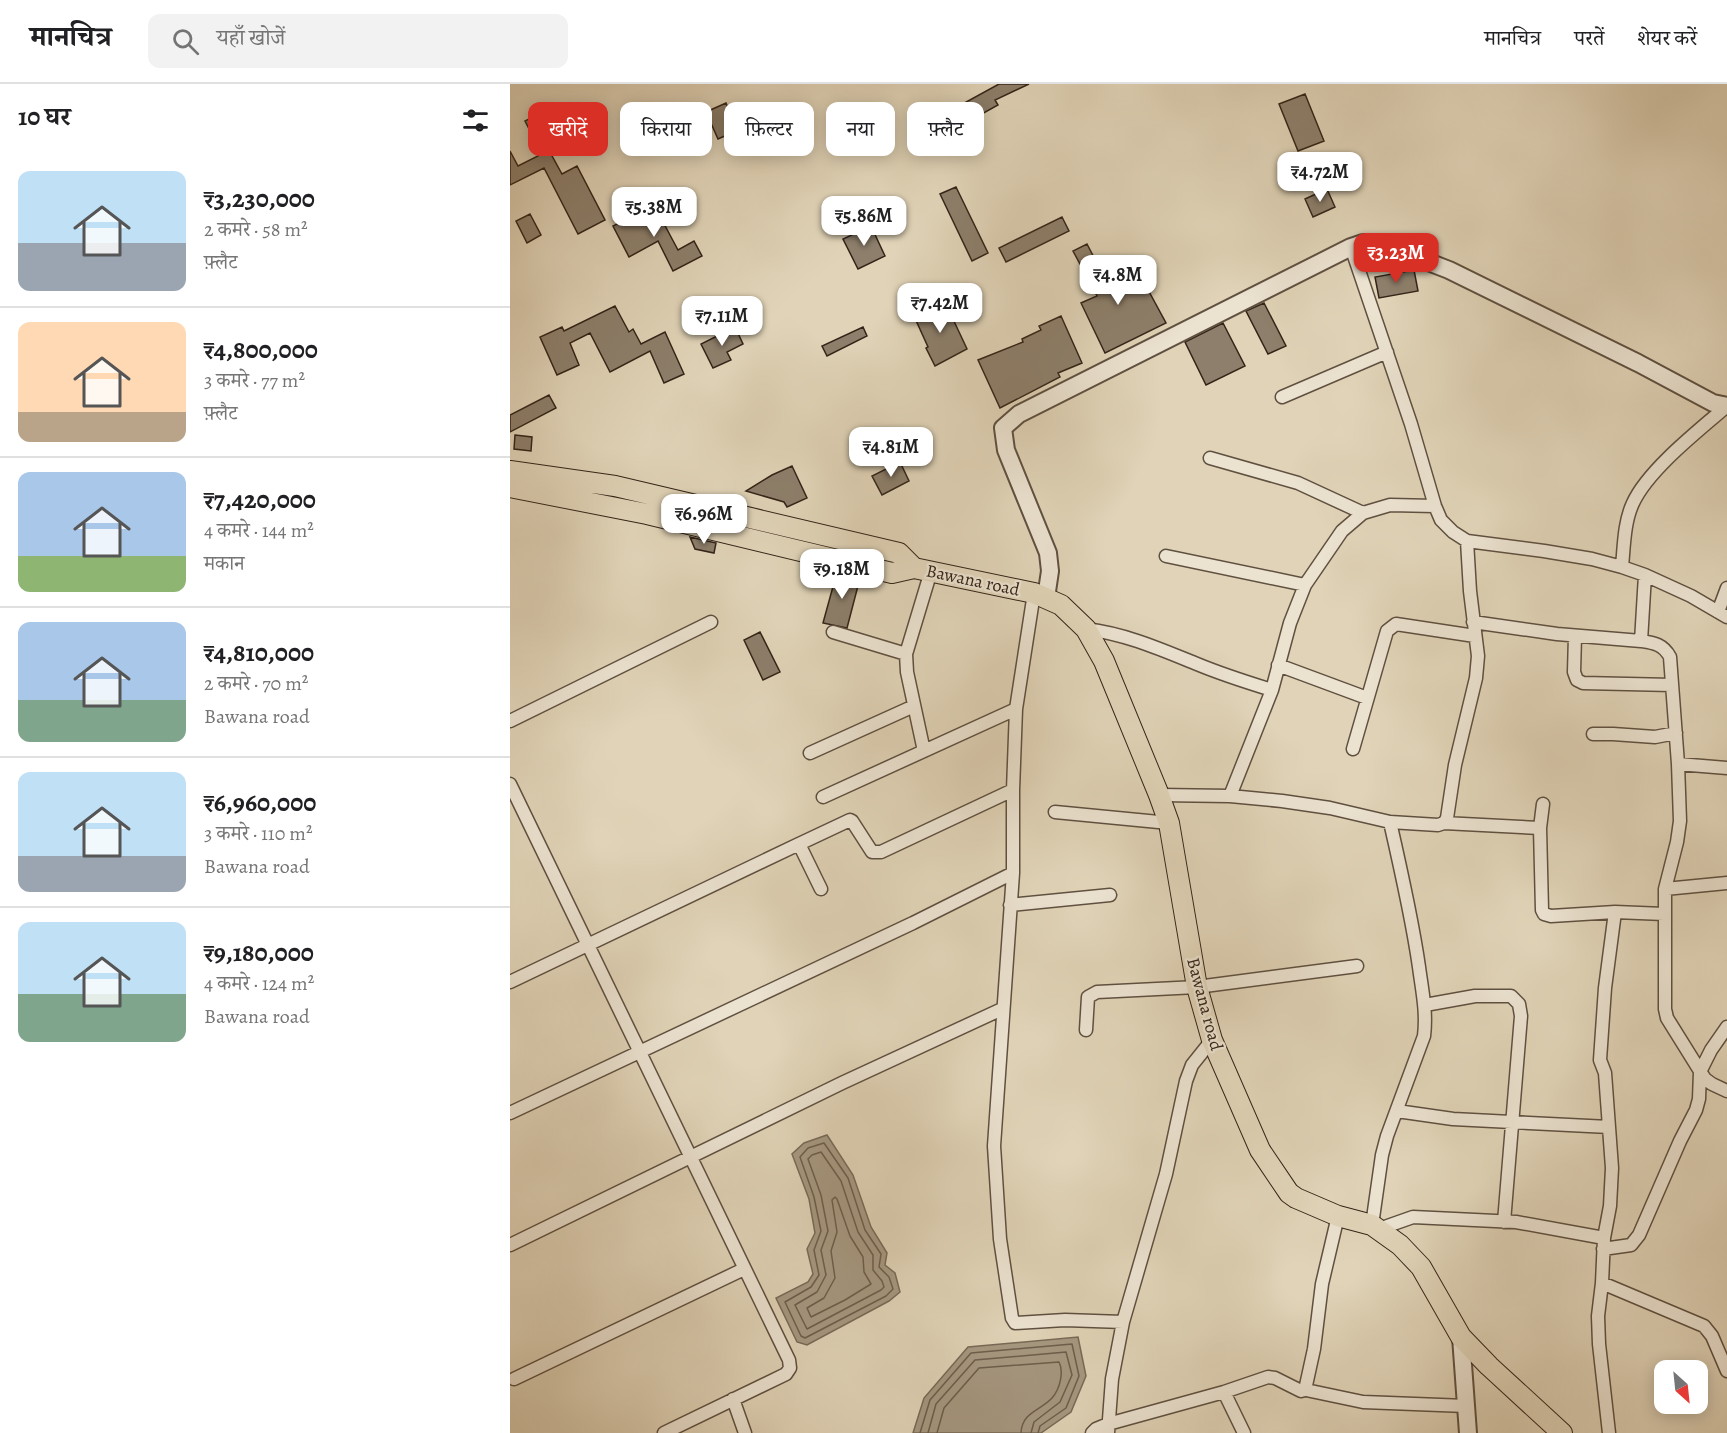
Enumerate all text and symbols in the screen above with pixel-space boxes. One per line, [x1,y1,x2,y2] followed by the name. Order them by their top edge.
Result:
[148,14,568,68] search box
[30,18,112,56] text: मानचित्र
[217,23,285,53] text: यहाँ खोजें
[1484,24,1541,52] text: मानचित्र
[1574,24,1604,52] text: परतें
[1637,24,1697,52] text: शेयर करें
[169,25,202,58] icon: search
[18,99,71,134] text: 10 घर
[528,102,608,156] chip: खरीदें
[620,102,712,156] chip: किराया
[724,102,814,156] chip: फ़िल्टर
[826,102,895,156] chip: नया
[907,102,984,156] chip: फ़्लैट
[459,104,492,137] icon: filters
[1271,152,1369,203] pin: ₹4.72M
[1291,158,1349,185] text: ₹4.72M
[204,181,315,216] text: ₹3,230,000
[605,187,703,238] pin: ₹5.38M
[626,193,682,220] text: ₹5.38M
[66,195,138,267] icon: home
[815,196,913,247] pin: ₹5.86M
[835,202,893,229] text: ₹5.86M
[204,216,308,243] text: 2 कमरे · 58 m²
[1347,233,1445,284] pin: ₹3.23M
[1368,239,1424,266] text: ₹3.23M
[204,249,237,276] text: फ़्लैट
[1076,255,1160,306] pin: ₹4.8M
[1094,261,1142,288] text: ₹4.8M
[891,283,989,334] pin: ₹7.42M
[911,289,969,316] text: ₹7.42M
[673,296,771,347] pin: ₹7.11M
[696,302,748,329] text: ₹7.11M
[204,332,318,367] text: ₹4,800,000
[66,346,138,418] icon: home
[204,367,305,394] text: 3 कमरे · 77 m²
[204,400,237,427] text: फ़्लैट
[842,427,940,478] pin: ₹4.81M
[863,433,919,460] text: ₹4.81M
[204,482,316,517] text: ₹7,420,000
[655,494,753,545] pin: ₹6.96M
[66,496,138,568] icon: home
[675,500,733,527] text: ₹6.96M
[204,517,314,544] text: 4 कमरे · 144 m²
[793,549,891,600] pin: ₹9.18M
[204,550,245,577] text: मकान
[814,555,870,582] text: ₹9.18M
[924,558,1022,602] street label: Bawana road
[204,635,314,670] text: ₹4,810,000
[66,646,138,718] icon: home
[204,670,308,697] text: 2 कमरे · 70 m²
[204,703,310,730] text: Bawana road
[204,785,316,820] text: ₹6,960,000
[66,796,138,868] icon: home
[204,820,313,847] text: 3 कमरे · 110 m²
[204,853,310,880] text: Bawana road
[204,935,314,970] text: ₹9,180,000
[66,946,138,1018] icon: home
[1181,955,1229,1053] street label: Bawana road
[204,970,314,997] text: 4 कमरे · 124 m²
[204,1003,310,1030] text: Bawana road
[1654,1360,1708,1414] north arrow
[1654,1360,1708,1414] map controls

